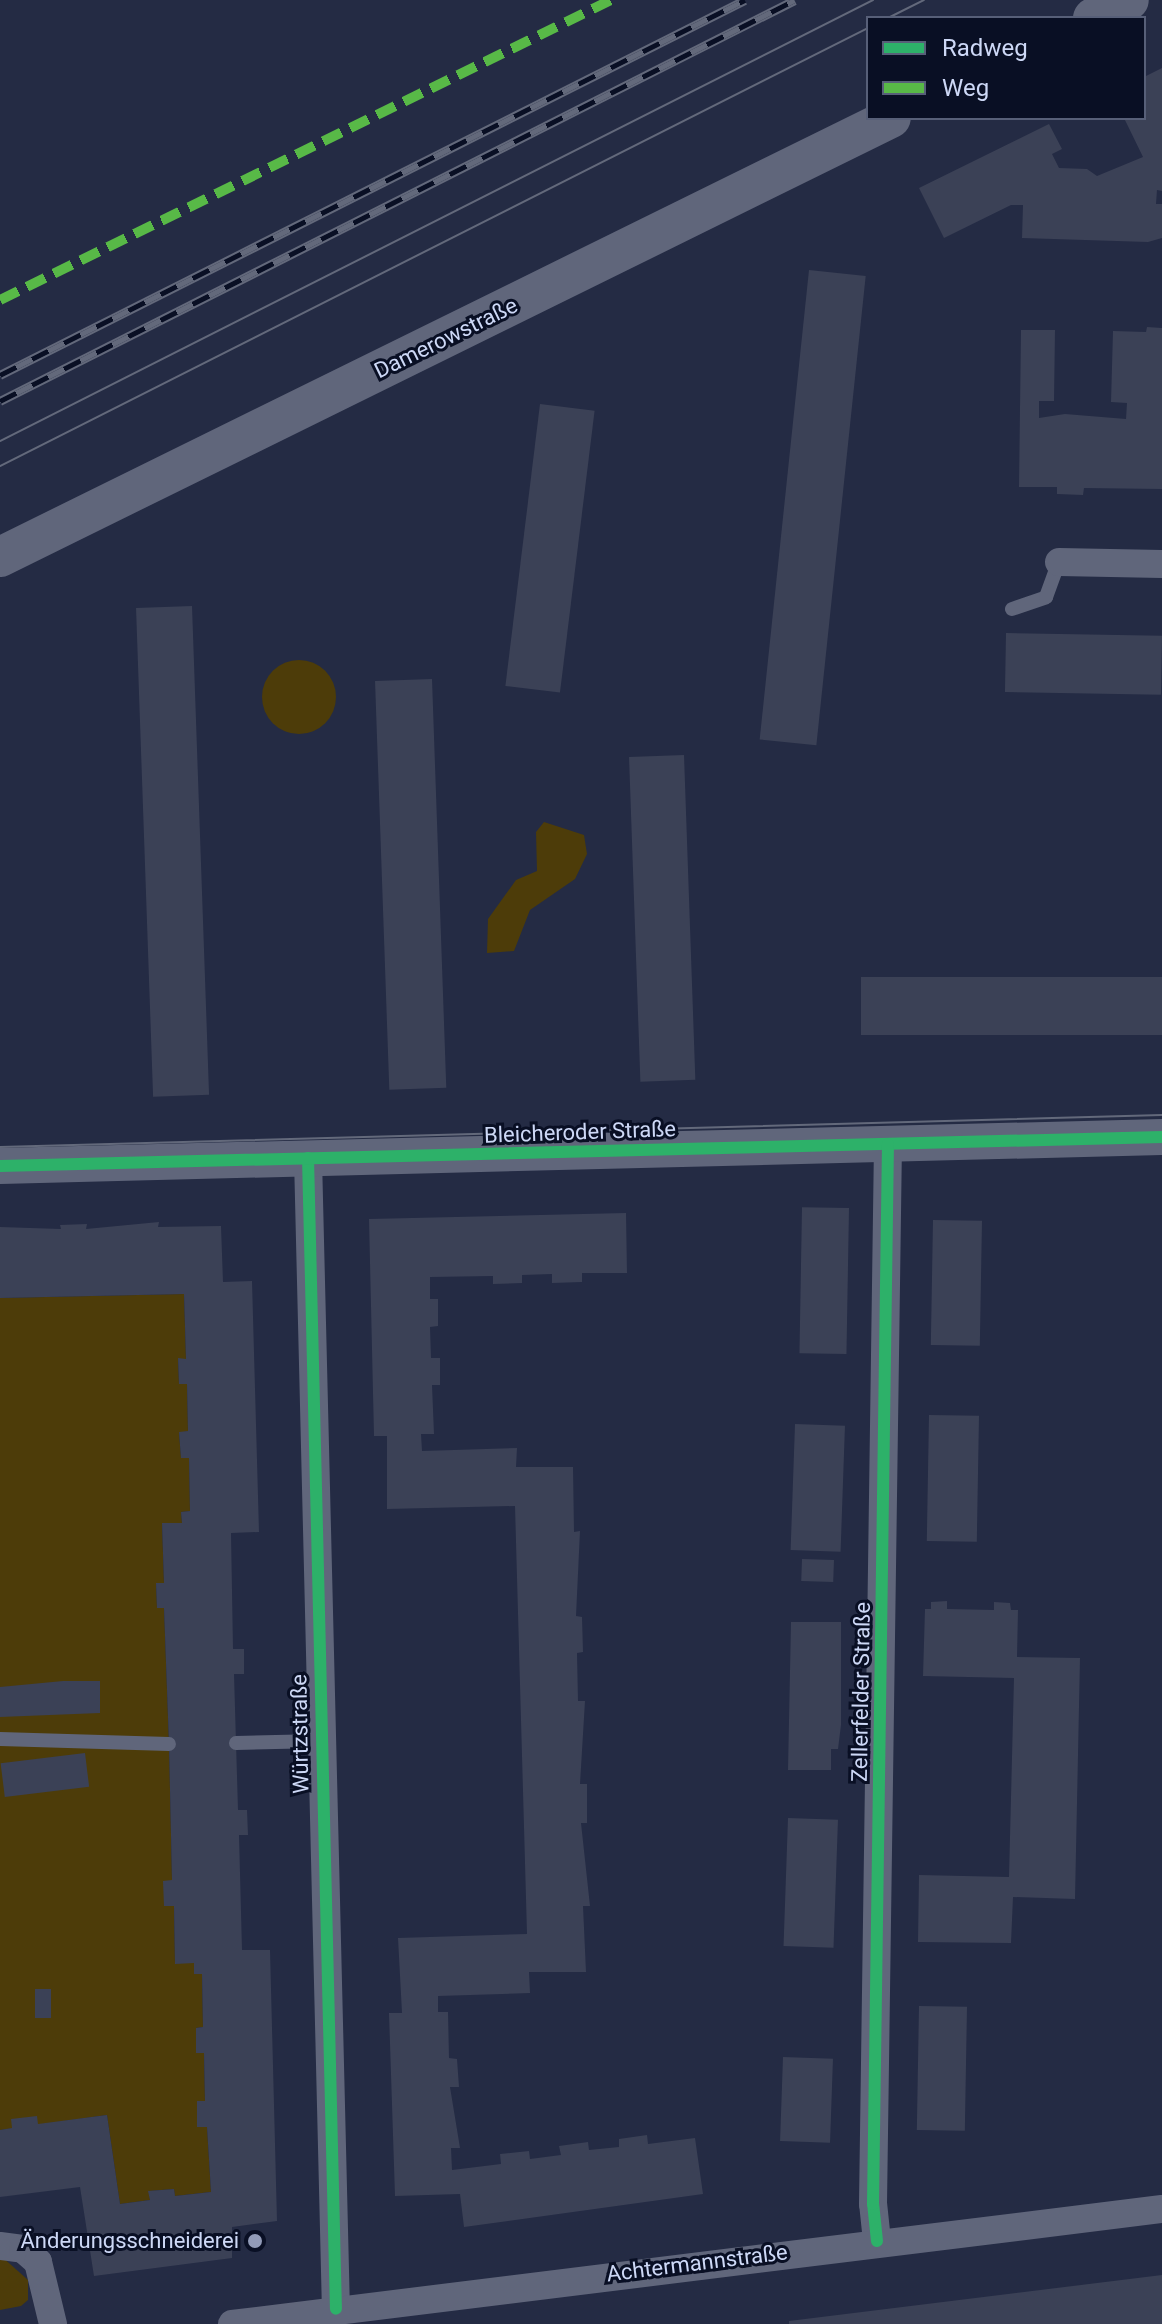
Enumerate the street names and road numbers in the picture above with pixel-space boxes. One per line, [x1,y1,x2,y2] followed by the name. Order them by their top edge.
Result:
[370,292,522,384] street label: Damerowstraße
[484,1115,676,1149] street label: Bleicheroder Straße
[846,1602,876,1782] street label: Zellerfelder Straße
[286,1674,314,1794] street label: Würtzstraße
[605,2239,789,2287] street label: Achtermannstraße

